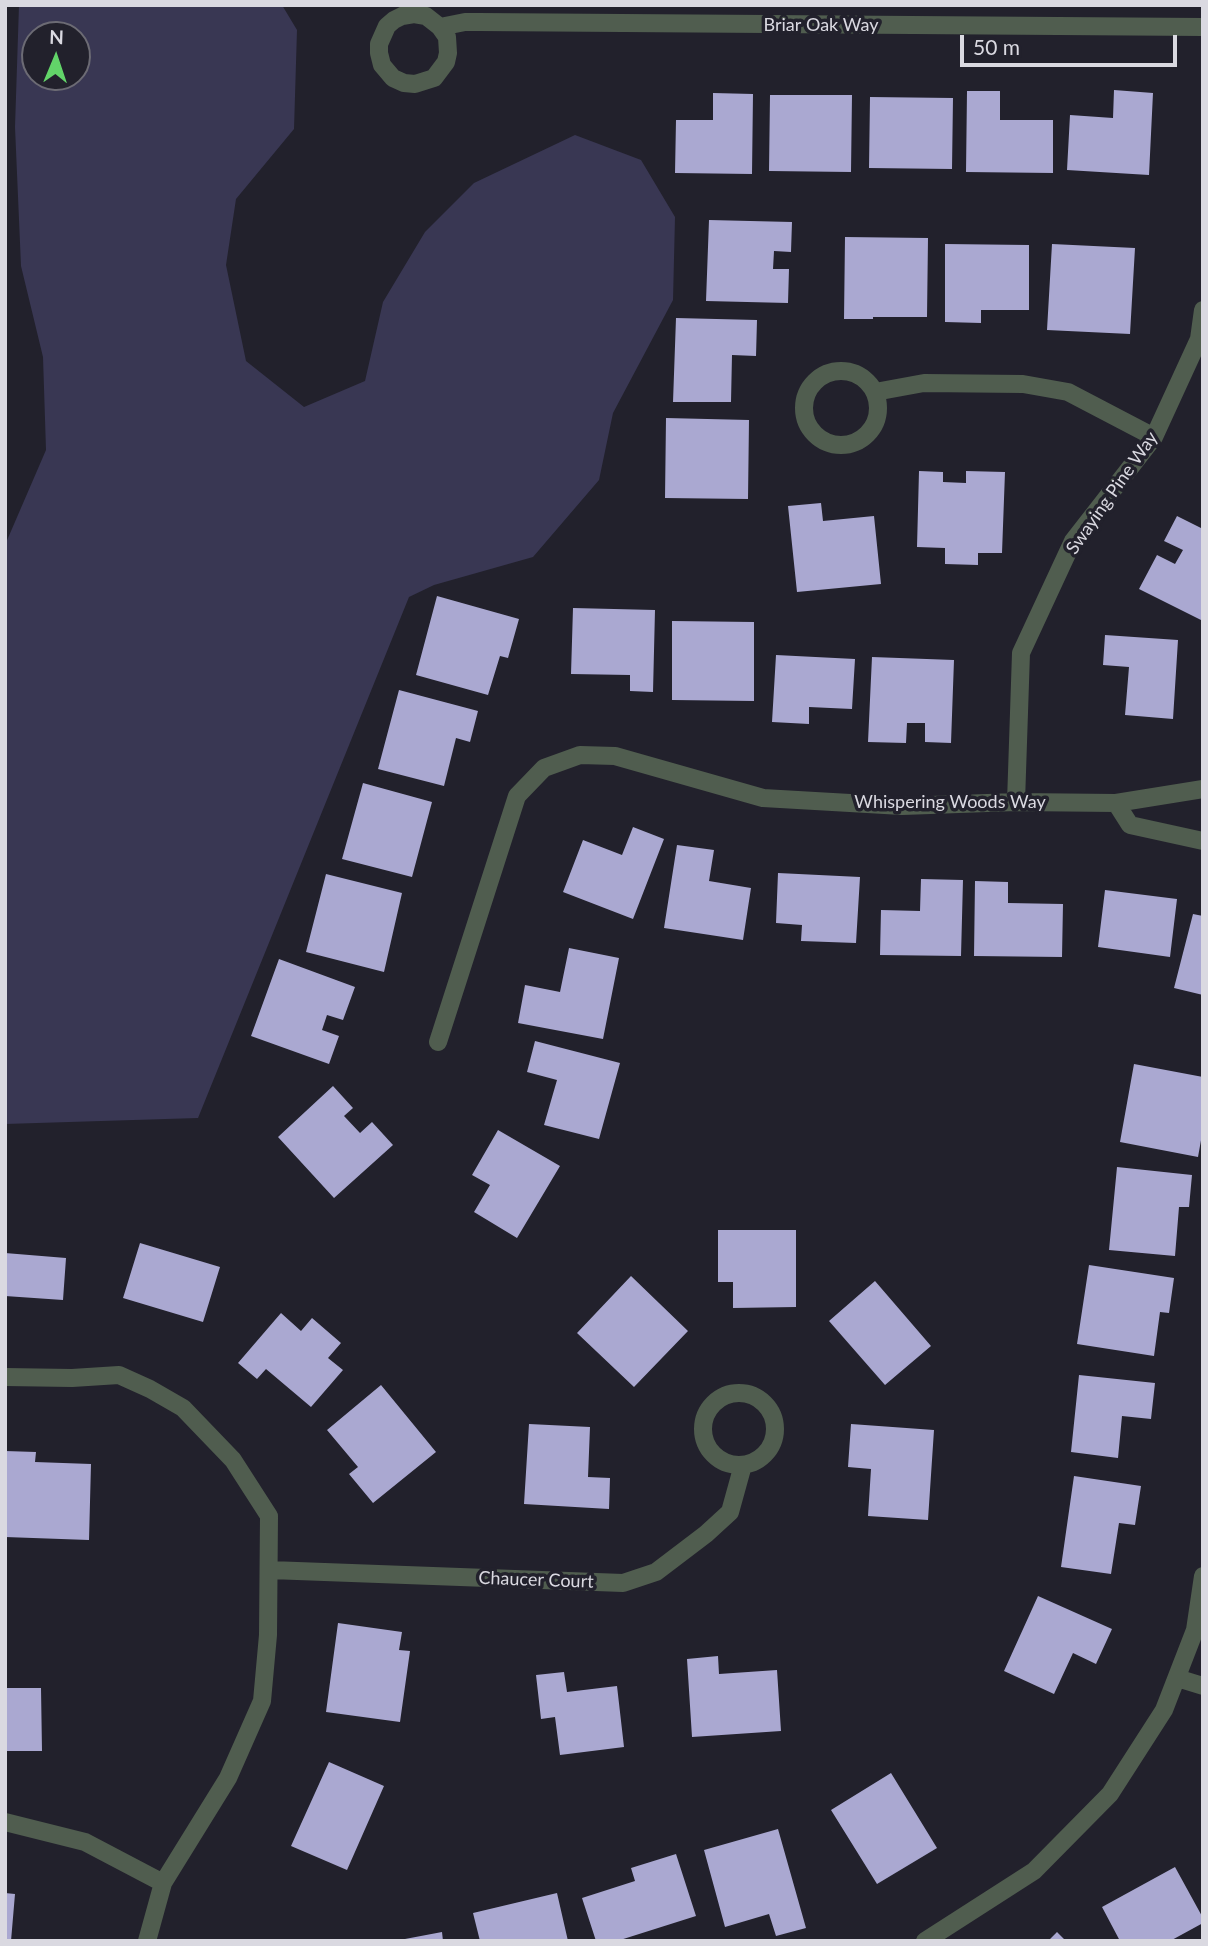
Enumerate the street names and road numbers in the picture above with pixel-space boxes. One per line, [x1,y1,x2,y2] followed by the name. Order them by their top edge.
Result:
[764,14,878,36] street label: Briar Oak Way
[1062,428,1162,558] street label: Swaying Pine Way
[854,791,1046,813] street label: Whispering Woods Way
[478,1567,594,1593] street label: Chaucer Court

